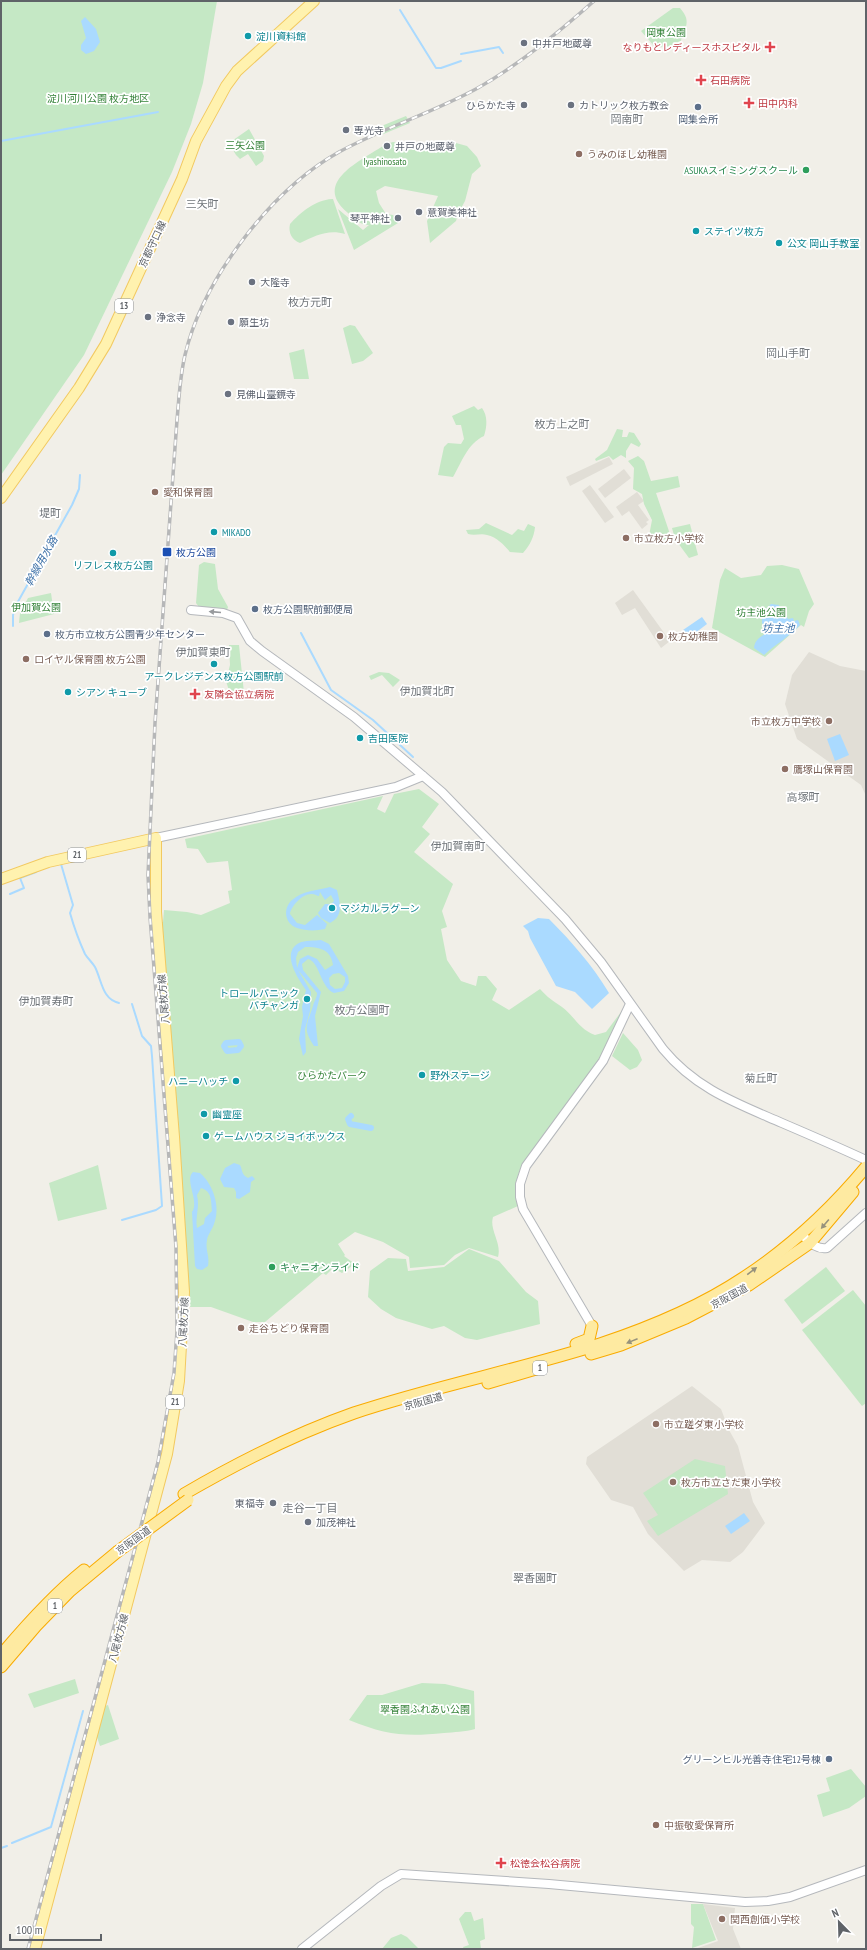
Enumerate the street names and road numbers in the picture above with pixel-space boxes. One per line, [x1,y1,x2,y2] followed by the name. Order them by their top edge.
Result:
[136,219,169,270] street label: 京都守口線
[115,299,133,313] road number: 13
[68,848,86,862] road number: 21
[155,973,172,1024] street label: 八尾枚方線
[709,1281,750,1312] street label: 京阪国道
[176,1297,191,1347] street label: 八尾枚方線
[533,1361,547,1375] road number: 1
[402,1390,444,1413] street label: 京阪国道
[166,1395,184,1409] road number: 21
[113,1523,153,1557] street label: 京阪国道
[48,1599,62,1613] road number: 1
[106,1612,131,1664] street label: 八尾枚方線

